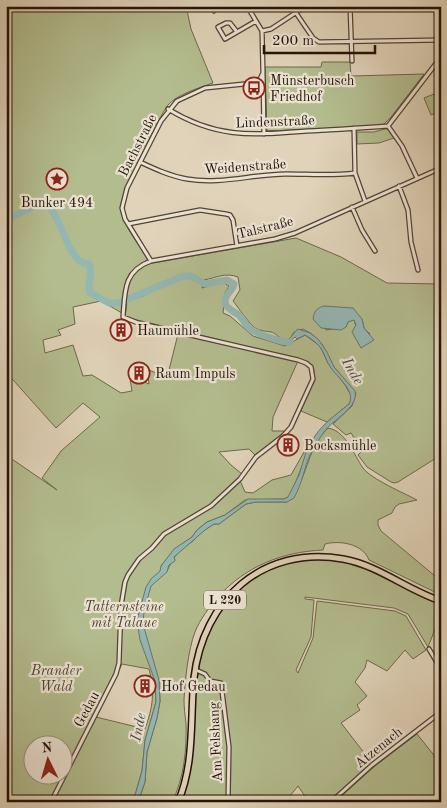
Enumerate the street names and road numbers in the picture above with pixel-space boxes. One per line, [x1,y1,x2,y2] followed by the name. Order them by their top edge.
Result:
[116,112,160,179] street label: Bachstraße
[235,114,315,130] street label: Lindenstraße
[203,157,287,177] street label: Weidenstraße
[236,214,295,242] street label: Talstraße
[204,590,246,610] road number: L 220
[72,689,102,730] street label: Gedau
[207,701,225,782] street label: Am Felshang
[352,724,405,771] street label: Atzenach

